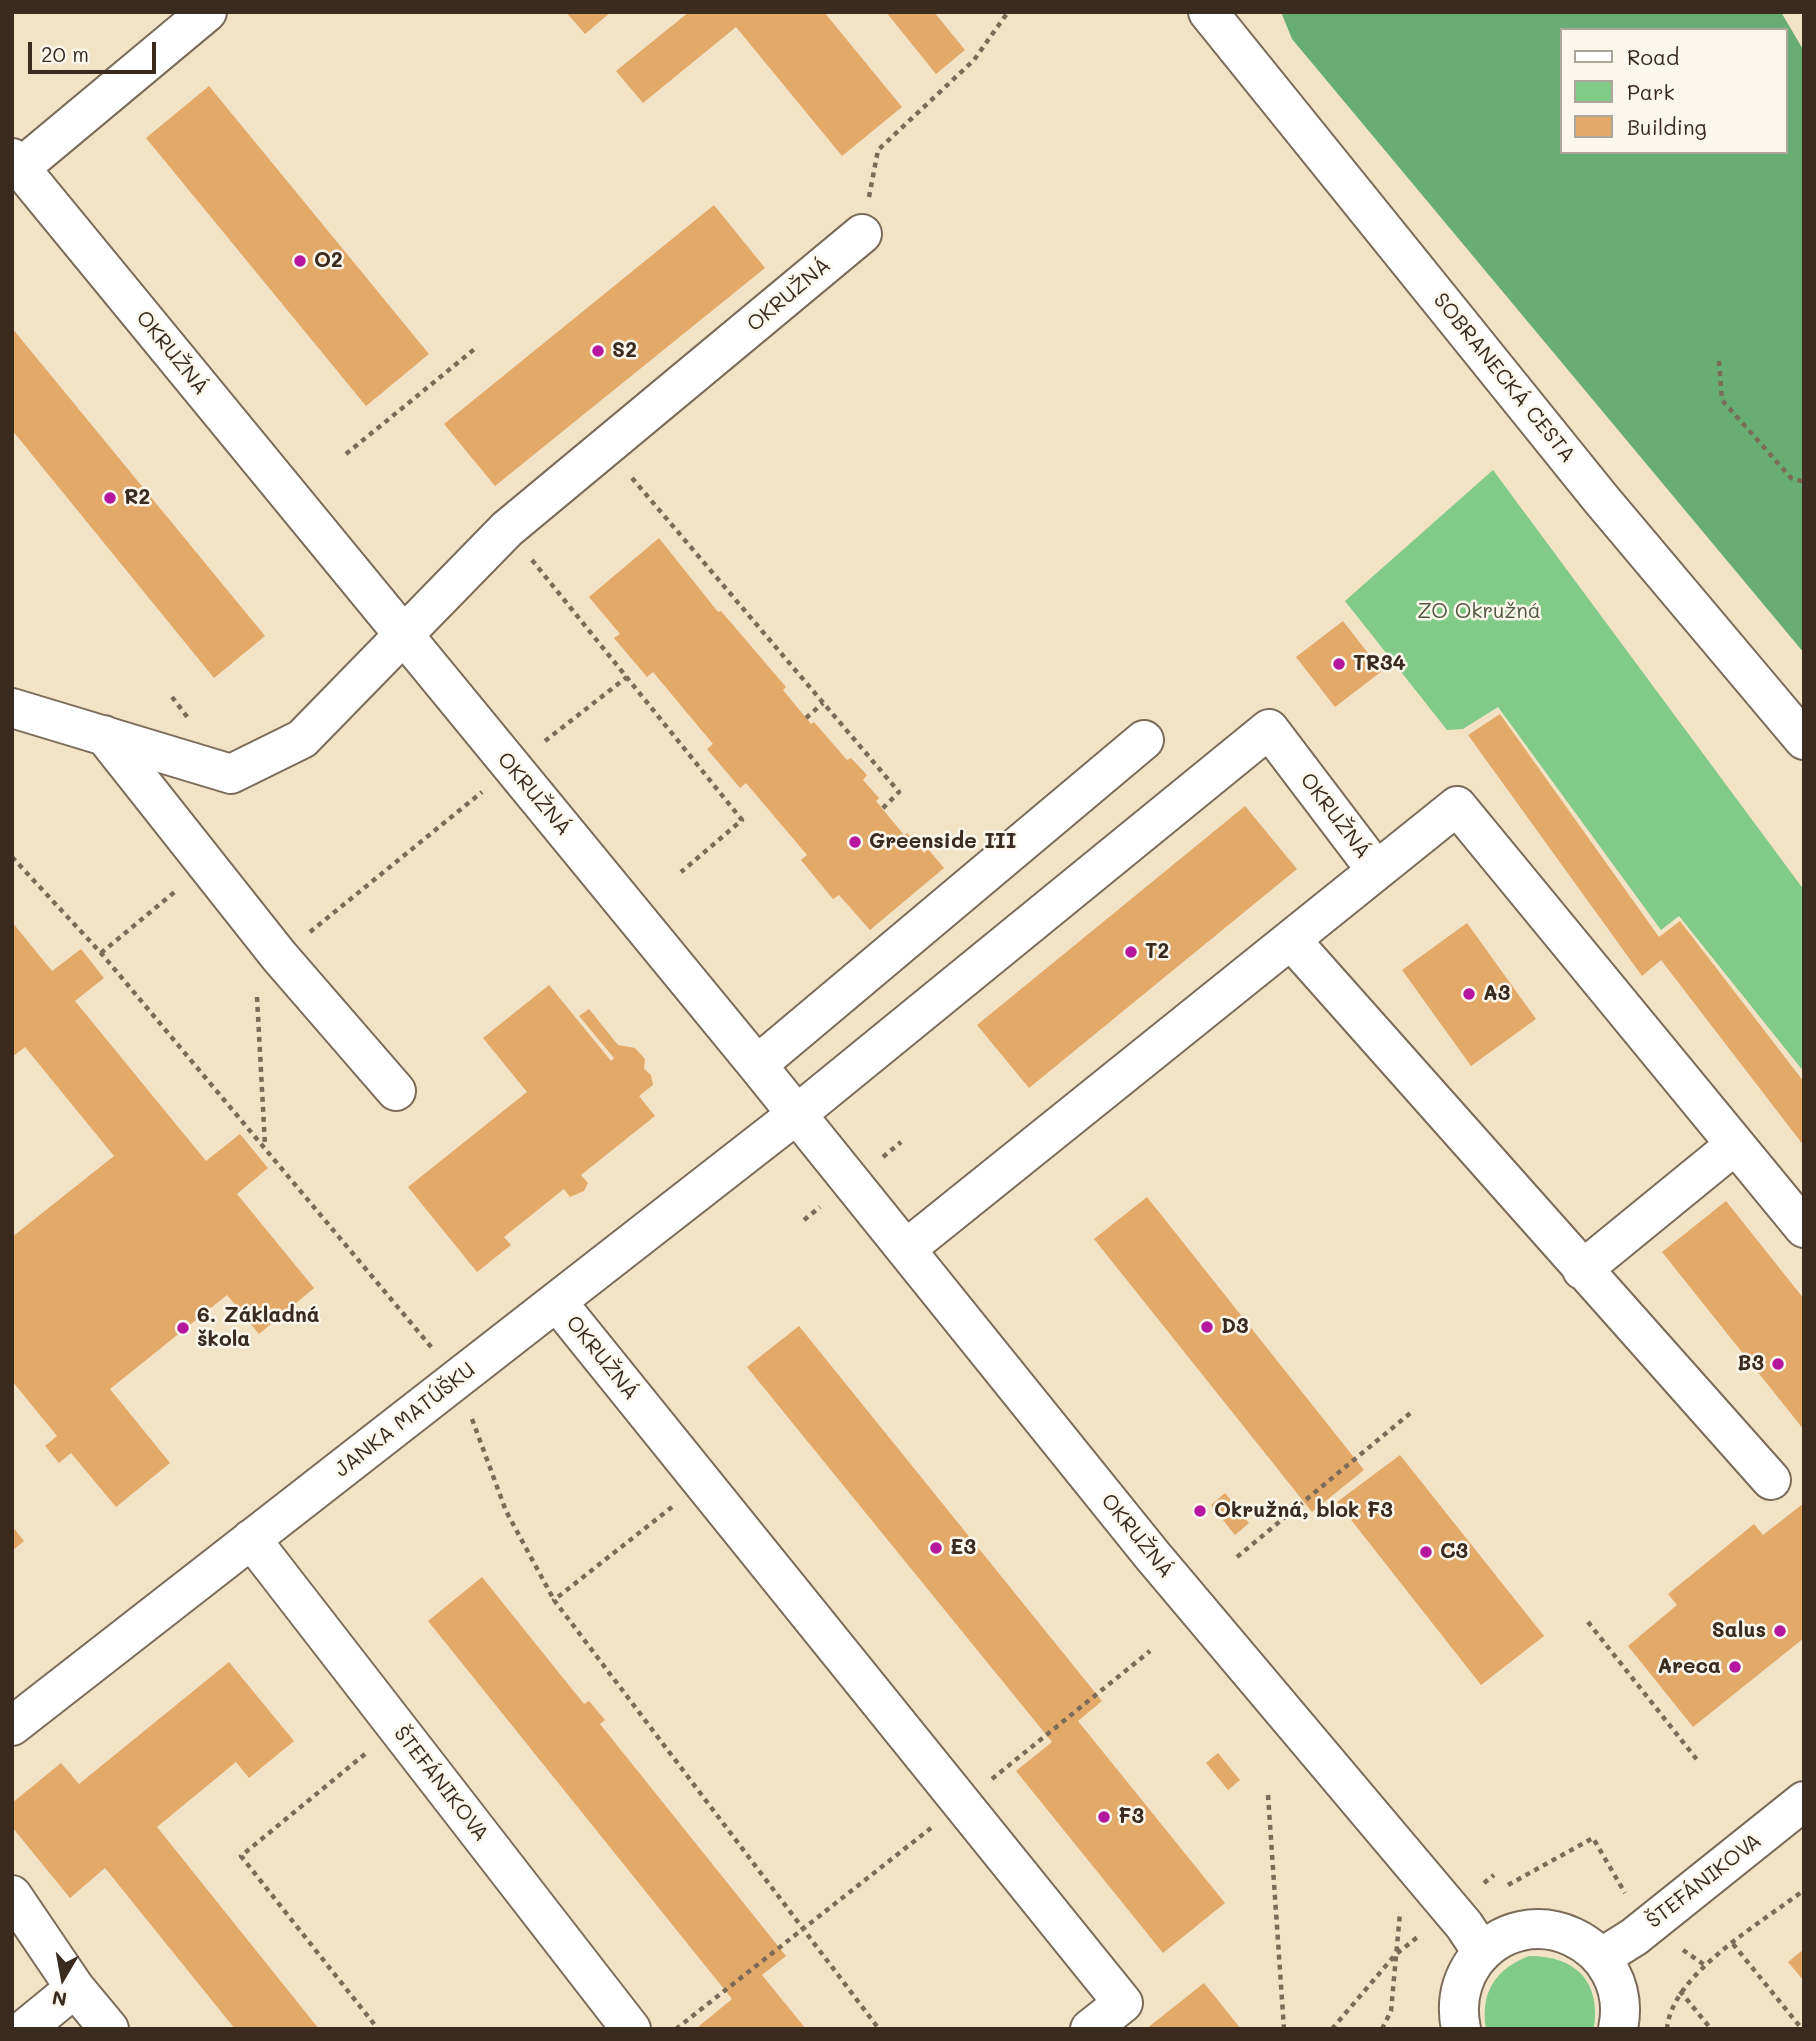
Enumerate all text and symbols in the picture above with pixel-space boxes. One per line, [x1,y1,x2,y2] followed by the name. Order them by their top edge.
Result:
[32,28,159,72] scale bar
[1560,28,1788,154] legend
[41,40,89,67] text: 20 m
[1627,43,1679,70] text: Road
[1627,78,1675,105] text: Park
[1627,113,1707,140] text: Building
[314,248,343,274] place label: O2
[292,253,308,269] marker: O2
[742,253,836,337] street label: OKRUŽNÁ
[1428,288,1580,468] street label: SOBRANECKÁ CESTA
[130,306,214,400] street label: OKRUŽNÁ
[612,338,637,364] place label: S2
[590,343,606,359] marker: S2
[124,485,150,511] place label: R2
[102,490,118,506] marker: R2
[1417,599,1541,625] park label: ZO Okružná
[1353,651,1406,677] place label: TR34
[1331,656,1347,672] marker: TR34
[492,747,576,841] street label: OKRUŽNÁ
[1295,768,1375,864] street label: OKRUŽNÁ
[869,829,1016,855] place label: Greenside III
[847,834,863,850] marker: Greenside III
[1145,939,1169,965] place label: T2
[1123,944,1139,960] marker: T2
[1483,981,1510,1007] place label: A3
[1461,986,1477,1002] marker: A3
[197,1303,320,1353] place label: 6. Základná škola
[560,1311,644,1405] street label: OKRUŽNÁ
[1221,1314,1249,1340] place label: D3
[1199,1319,1215,1335] marker: D3
[175,1320,191,1336] marker: 6. Základná škola
[1737,1351,1764,1377] place label: B3
[1770,1356,1786,1372] marker: B3
[330,1357,480,1483] street label: JANKA MATÚŠKU
[1095,1489,1179,1583] street label: OKRUŽNÁ
[1214,1498,1393,1524] place label: Okružná, blok F3
[1192,1503,1208,1519] marker: Okružná, blok F3
[950,1535,976,1561] place label: E3
[1440,1539,1468,1565] place label: C3
[928,1540,944,1556] marker: E3
[1418,1544,1434,1560] marker: C3
[1712,1618,1766,1644] place label: Salus
[1772,1623,1788,1639] marker: Salus
[1657,1654,1721,1680] place label: Areca
[1727,1659,1743,1675] marker: Areca
[388,1721,494,1847] street label: ŠTEFÁNIKOVA
[1118,1804,1144,1830] place label: F3
[1096,1809,1112,1825] marker: F3
[1641,1828,1767,1934] street label: ŠTEFÁNIKOVA
[28,1943,98,2013] north arrow
[50,1986,69,2013] text: N

